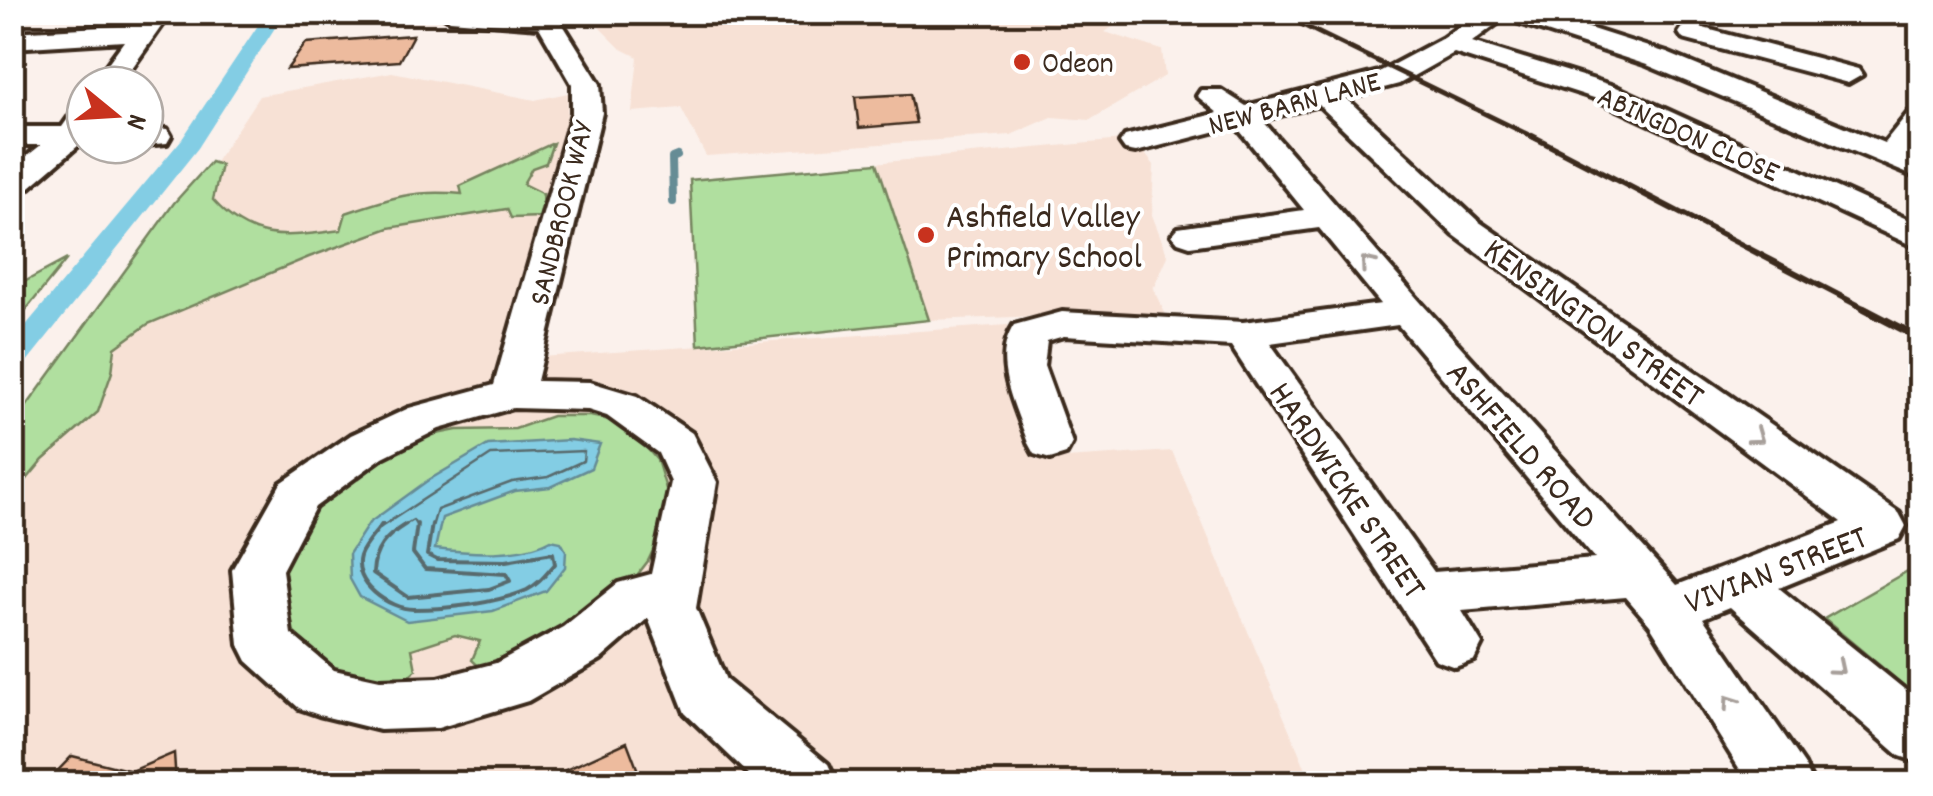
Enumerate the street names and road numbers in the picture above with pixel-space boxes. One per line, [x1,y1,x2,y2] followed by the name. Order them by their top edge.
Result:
[1204,63,1386,150] street label: NEW BARN LANE
[1589,78,1786,197] street label: ABINGDON CLOSE
[521,116,608,311] street label: SANDBROOK WAY
[1471,228,1713,422] street label: KENSINGTON STREET
[1432,352,1607,543] street label: ASHFIELD ROAD
[1253,373,1436,611] street label: HARDWICKE STREET
[1678,515,1875,630] street label: VIVIAN STREET

